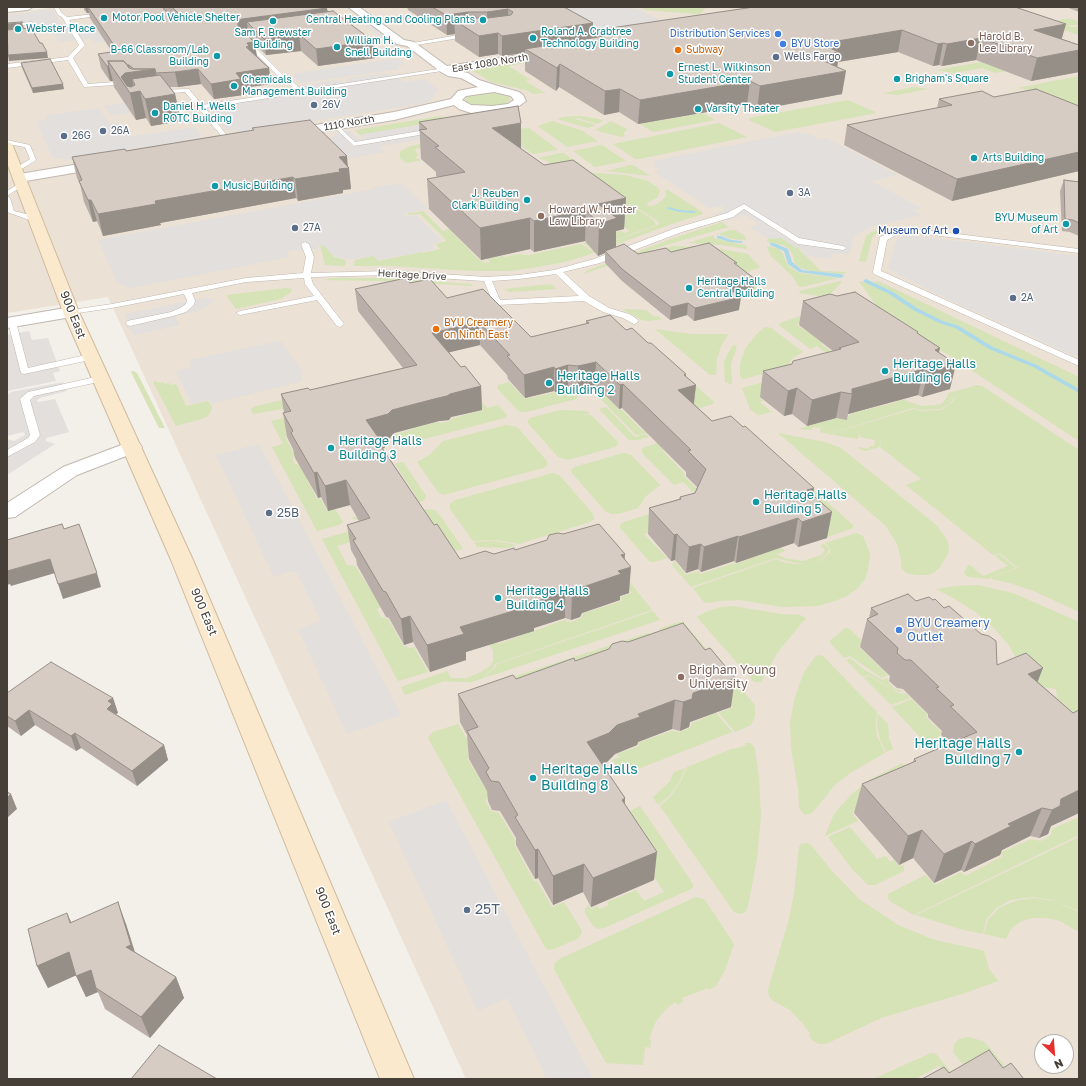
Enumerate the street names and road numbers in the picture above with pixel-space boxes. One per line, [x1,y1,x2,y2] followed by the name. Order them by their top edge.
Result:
[451,51,529,75] street label: East 1080 North
[323,113,375,133] street label: 1110 North
[377,267,447,283] street label: Heritage Drive
[57,289,89,341] street label: 900 East
[188,586,220,638] street label: 900 East
[312,885,344,937] street label: 900 East

